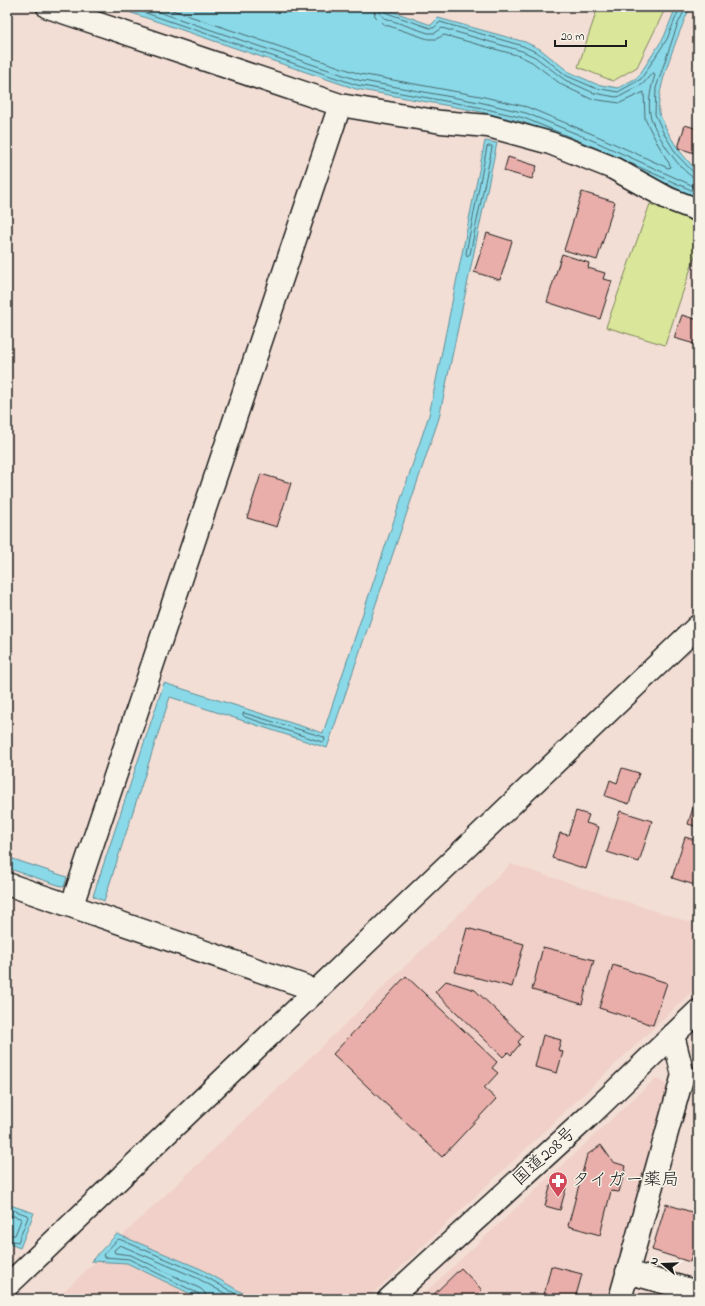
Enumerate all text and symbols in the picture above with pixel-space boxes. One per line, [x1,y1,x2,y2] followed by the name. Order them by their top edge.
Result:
[555,22,626,48] scale bar
[561,28,584,46] text: 20 m
[508,1121,582,1193] street label: 国道208号
[572,1168,679,1194] place label: タイガー薬局
[547,1170,569,1198] pharmacy icon: タイガー薬局
[643,1244,683,1284] north arrow
[646,1255,663,1267] text: N

